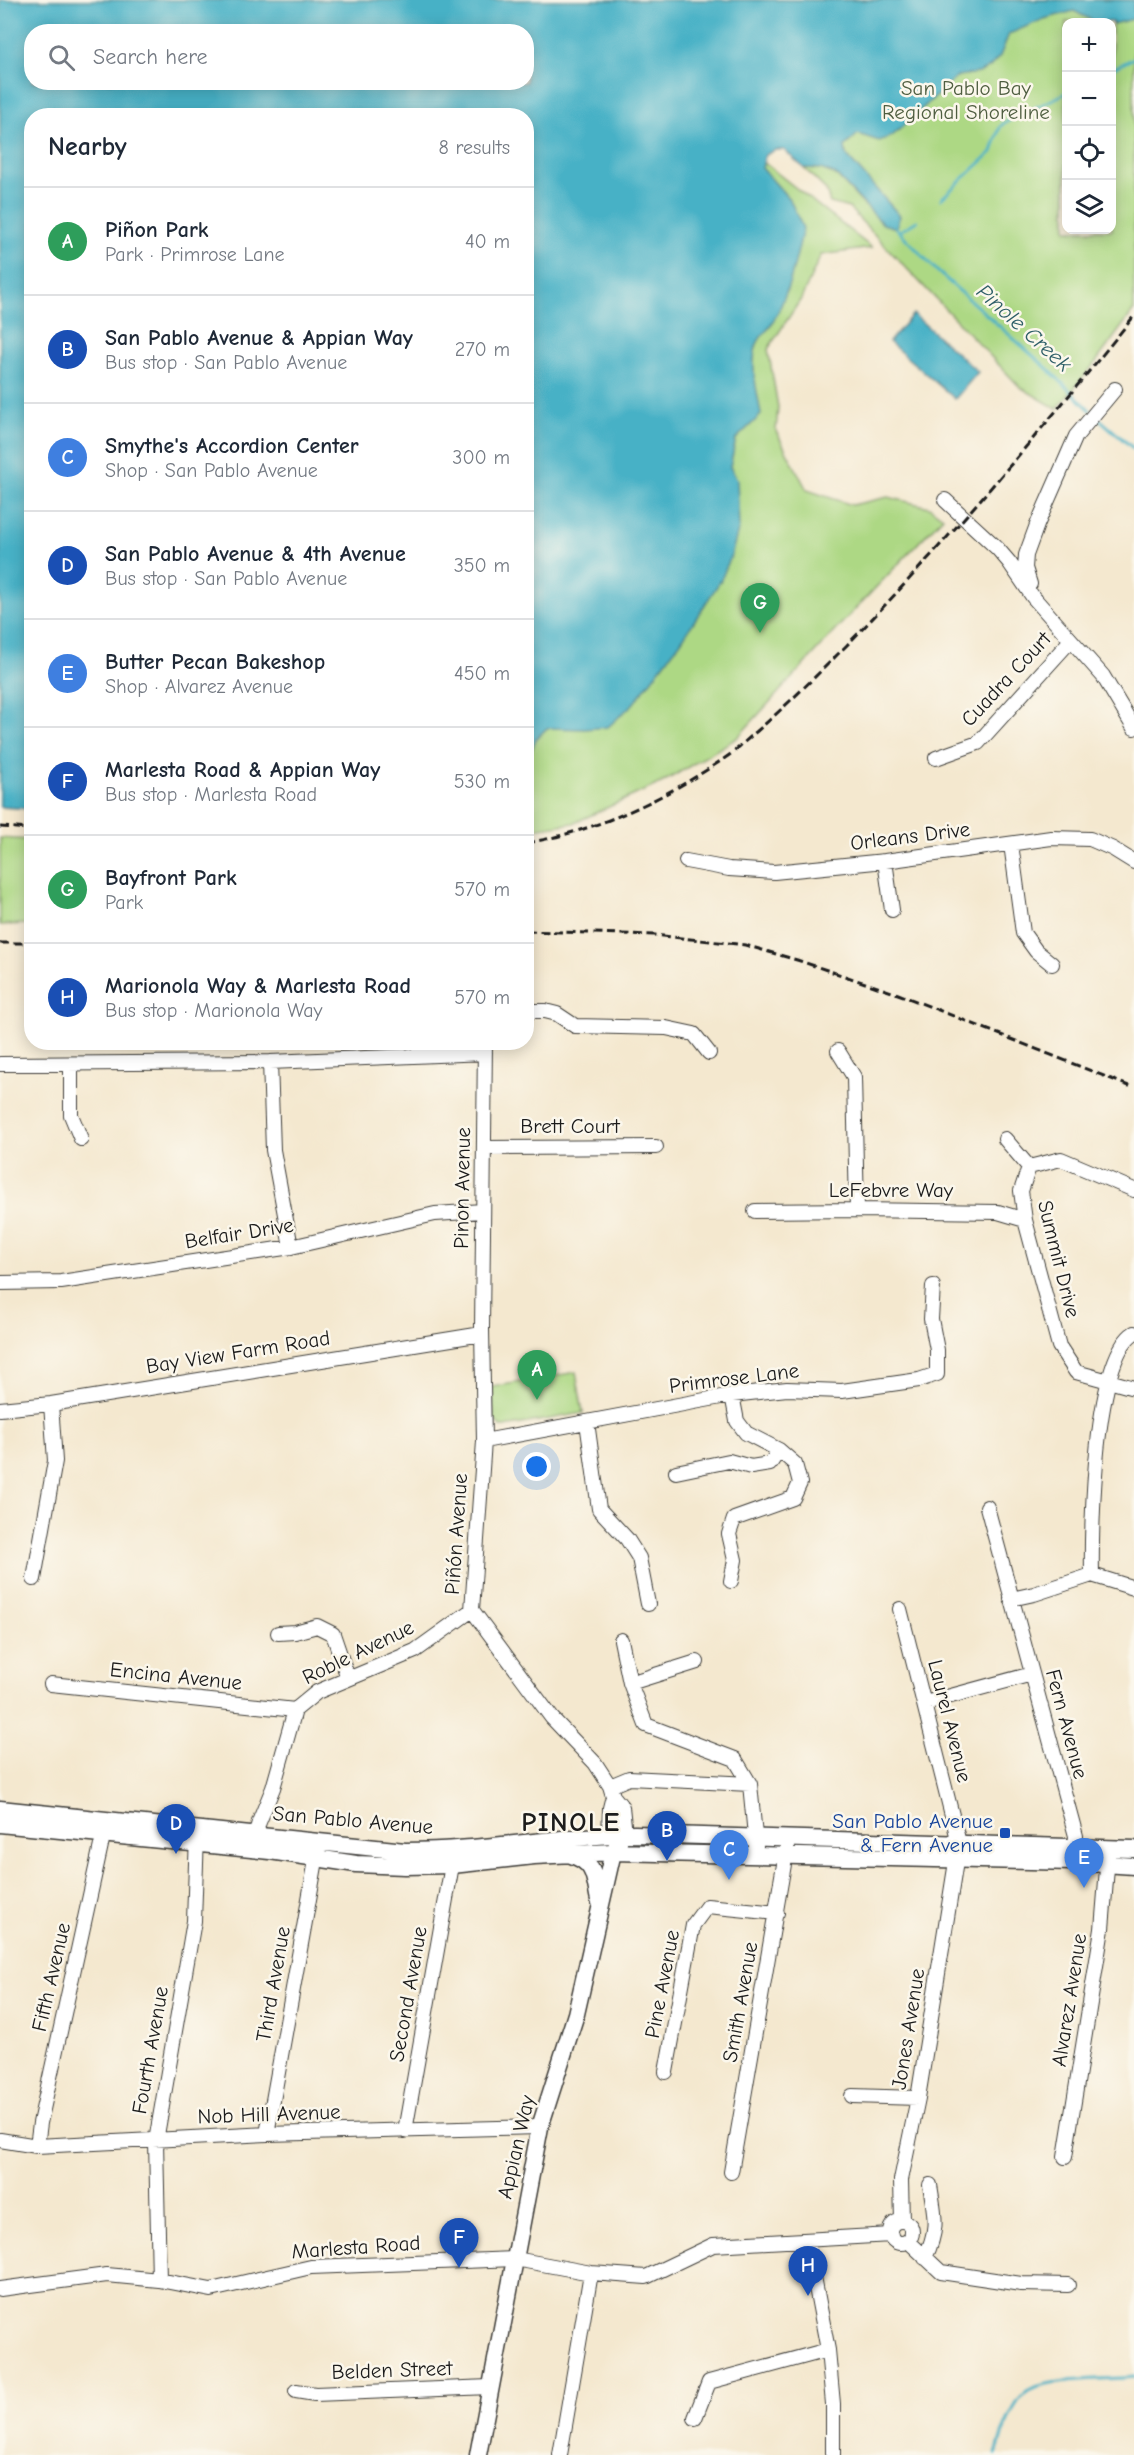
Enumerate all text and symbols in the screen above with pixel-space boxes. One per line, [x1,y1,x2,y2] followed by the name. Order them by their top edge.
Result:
[1062,18,1116,234] map controls
[1062,18,1116,72] button: +
[24,24,534,90] search box
[45,41,78,74] icon: search
[93,44,208,70] text: Search here
[1062,72,1116,126] button: −
[882,76,1050,124] park label: San Pablo Bay Regional Shoreline
[1062,126,1116,180] button: locate
[48,132,127,162] text: Nearby
[438,136,510,159] text: 8 results
[1062,180,1116,234] button: layers
[105,217,209,243] text: Piñon Park
[62,230,73,253] text: A
[465,230,510,253] text: 40 m
[105,243,284,266] text: Park · Primrose Lane
[971,279,1077,378] water label: Pinole Creek
[105,325,413,351] text: San Pablo Avenue & Appian Way
[61,338,74,361] text: B
[455,338,510,361] text: 270 m
[105,351,347,374] text: Bus stop · San Pablo Avenue
[105,433,359,459] text: Smythe's Accordion Center
[61,446,74,469] text: C
[452,446,510,469] text: 300 m
[105,459,318,482] text: Shop · San Pablo Avenue
[105,541,406,567] text: San Pablo Avenue & 4th Avenue
[61,554,74,577] text: D
[454,554,510,577] text: 350 m
[105,567,347,590] text: Bus stop · San Pablo Avenue
[740,584,780,633] pin: G
[956,626,1057,731] street label: Cuadra Court
[105,649,325,675] text: Butter Pecan Bakeshop
[62,662,73,685] text: E
[454,662,510,685] text: 450 m
[105,675,293,698] text: Shop · Alvarez Avenue
[105,757,380,783] text: Marlesta Road & Appian Way
[62,770,73,793] text: F
[454,770,510,793] text: 530 m
[105,783,317,806] text: Bus stop · Marlesta Road
[849,817,971,855] street label: Orleans Drive
[105,865,237,891] text: Bayfront Park
[60,878,75,901] text: G
[454,878,510,901] text: 570 m
[105,891,143,914] text: Park
[105,973,411,999] text: Marionola Way & Marlesta Road
[60,986,75,1009] text: H
[454,986,510,1009] text: 570 m
[105,999,323,1022] text: Bus stop · Marionola Way
[520,1114,621,1138] street label: Brett Court
[449,1127,475,1249] street label: Pinon Avenue
[829,1178,954,1202] street label: LeFebvre Way
[1033,1198,1085,1320] street label: Summit Drive
[183,1213,295,1253] street label: Belfair Drive
[144,1326,332,1378] street label: Bay View Farm Road
[518,1350,556,1400] pin: A
[668,1358,800,1398] street label: Primrose Lane
[522,1452,551,1481] your location
[440,1472,472,1596] street label: Piñón Avenue
[299,1615,417,1689] street label: Roble Avenue
[109,1657,243,1695] street label: Encina Avenue
[923,1657,977,1785] street label: Laurel Avenue
[1041,1667,1093,1781] street label: Fern Avenue
[272,1801,434,1839] street label: San Pablo Avenue
[156,1804,195,1854] pin: D
[521,1807,621,1838] district label: PINOLE
[832,1809,993,1857] place label: San Pablo Avenue & Fern Avenue
[648,1812,686,1861] pin: B
[998,1826,1012,1840] marker: San Pablo Avenue & Fern Avenue
[710,1830,748,1880] pin: C
[1064,1838,1104,1888] pin: E
[27,1920,75,2034] street label: Fifth Avenue
[251,1924,295,2044] street label: Third Avenue
[384,1924,432,2064] street label: Second Avenue
[640,1928,684,2040] street label: Pine Avenue
[1047,1932,1091,2068] street label: Alvarez Avenue
[718,1940,762,2064] street label: Smith Avenue
[887,1967,929,2091] street label: Jones Avenue
[127,1984,173,2116] street label: Fourth Avenue
[492,2092,540,2201] street label: Appian Way
[197,2100,341,2128] street label: Nob Hill Avenue
[440,2218,478,2268] pin: F
[291,2231,421,2263] street label: Marlesta Road
[788,2246,828,2296] pin: H
[331,2356,454,2384] street label: Belden Street

